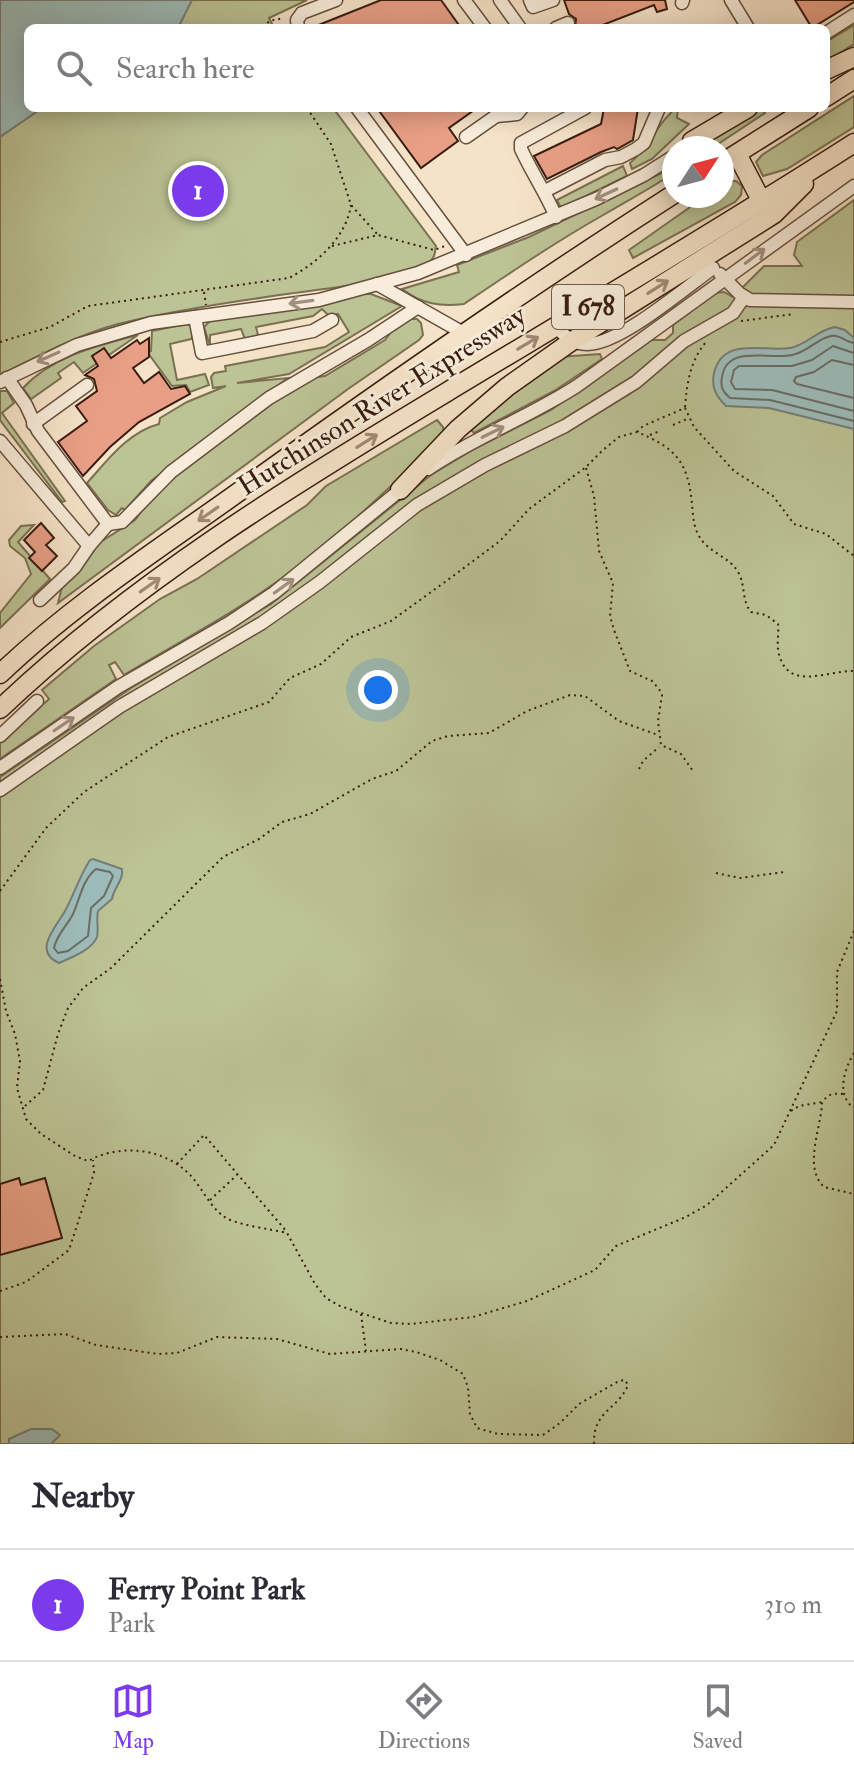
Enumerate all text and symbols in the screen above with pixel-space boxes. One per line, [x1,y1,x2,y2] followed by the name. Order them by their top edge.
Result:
[24,24,830,112] search box
[52,46,96,90] icon: search
[116,50,255,87] text: Search here
[662,136,734,208] north arrow
[172,161,224,221] pin: 1
[594,187,618,202] one-way arrow
[743,248,765,265] one-way arrow
[646,278,669,294] one-way arrow
[552,285,624,329] road number: I 678
[289,295,314,310] one-way arrow
[231,298,533,504] street label: Hutchinson River Expressway
[516,334,539,350] one-way arrow
[36,351,61,366] one-way arrow
[480,424,504,439] one-way arrow
[355,433,377,450] one-way arrow
[198,505,219,522] one-way arrow
[139,577,161,593] one-way arrow
[273,577,294,594] one-way arrow
[358,670,398,710] your location
[53,716,75,732] one-way arrow
[32,1475,134,1518] text: Nearby
[108,1571,305,1608] text: Ferry Point Park
[53,1589,63,1621] text: 1
[764,1589,822,1621] text: 310 m
[108,1608,155,1640] text: Park
[111,1679,155,1755] tab: Map
[378,1679,470,1755] tab: Directions
[693,1679,743,1755] tab: Saved

